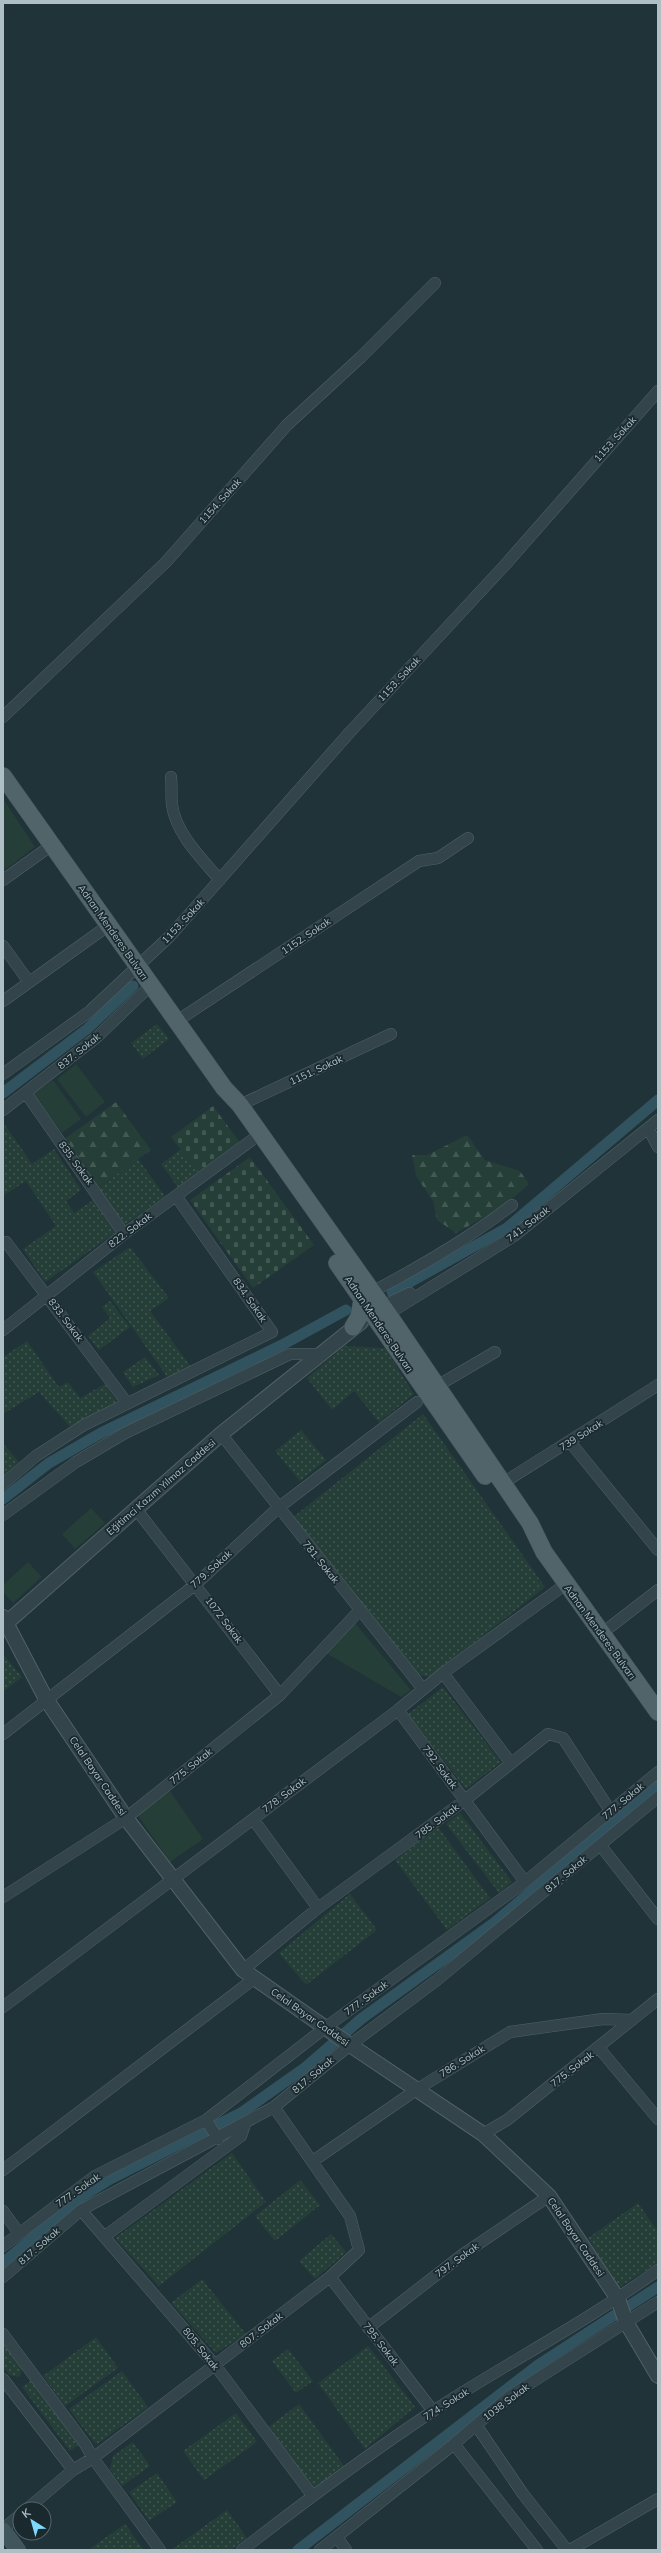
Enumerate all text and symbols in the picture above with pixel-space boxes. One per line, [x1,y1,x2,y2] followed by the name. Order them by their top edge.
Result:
[591,413,639,465] street label: 1153. Sokak
[196,475,244,527] street label: 1154. Sokak
[375,653,424,704] street label: 1153. Sokak
[75,882,151,982] street label: Adnan Menderes Bulvarı
[159,895,208,946] street label: 1153. Sokak
[279,914,334,957] street label: 1152. Sokak
[55,1029,104,1072] street label: 837. Sokak
[287,1052,345,1088] street label: 1151. Sokak
[56,1139,97,1188] street label: 835. Sokak
[504,1203,553,1245] street label: 741. Sokak
[106,1209,155,1251] street label: 822. Sokak
[342,1273,416,1375] street label: Adnan Menderes Bulvarı
[230,1275,270,1325] street label: 834. Sokak
[45,1296,87,1345] street label: 833. Sokak
[557,1416,606,1453] street label: 739 Sokak
[104,1436,218,1538] street label: Eğitimci Kazım Yılmaz Caddesi
[300,1538,343,1587] street label: 781. Sokak
[188,1547,235,1591] street label: 779. Sokak
[561,1582,639,1682] street label: Adnan Menderes Bulvarı
[202,1594,246,1646] street label: 1072 Sokak
[67,1734,129,1818] street label: Celal Bayar Caddesi
[419,1743,461,1792] street label: 792. Sokak
[167,1744,216,1787] street label: 775. Sokak
[260,1774,309,1816] street label: 778. Sokak
[599,1779,647,1822] street label: 777. Sokak
[413,1800,462,1842] street label: 785. Sokak
[542,1852,590,1895] street label: 817. Sokak
[342,1977,391,2018] street label: 777. Sokak
[268,1985,352,2049] street label: Celal Bayar Caddesi
[437,2042,488,2080] street label: 786. Sokak
[548,2048,597,2090] street label: 775. Sokak
[289,2053,337,2096] street label: 817. Sokak
[53,2170,103,2210] street label: 777. Sokak
[545,2195,607,2279] street label: Celal Bayar Caddesi
[15,2224,63,2268] street label: 817. Sokak
[433,2239,482,2280] street label: 797. Sokak
[237,2309,286,2351] street label: 807. Sokak
[360,2320,402,2369] street label: 795. Sokak
[180,2325,223,2374] street label: 805. Sokak
[480,2380,532,2424] street label: 1038 Sokak
[421,2385,472,2423] street label: 774. Sokak
[12,2501,52,2541] north arrow
[19,2505,34,2521] text: K

